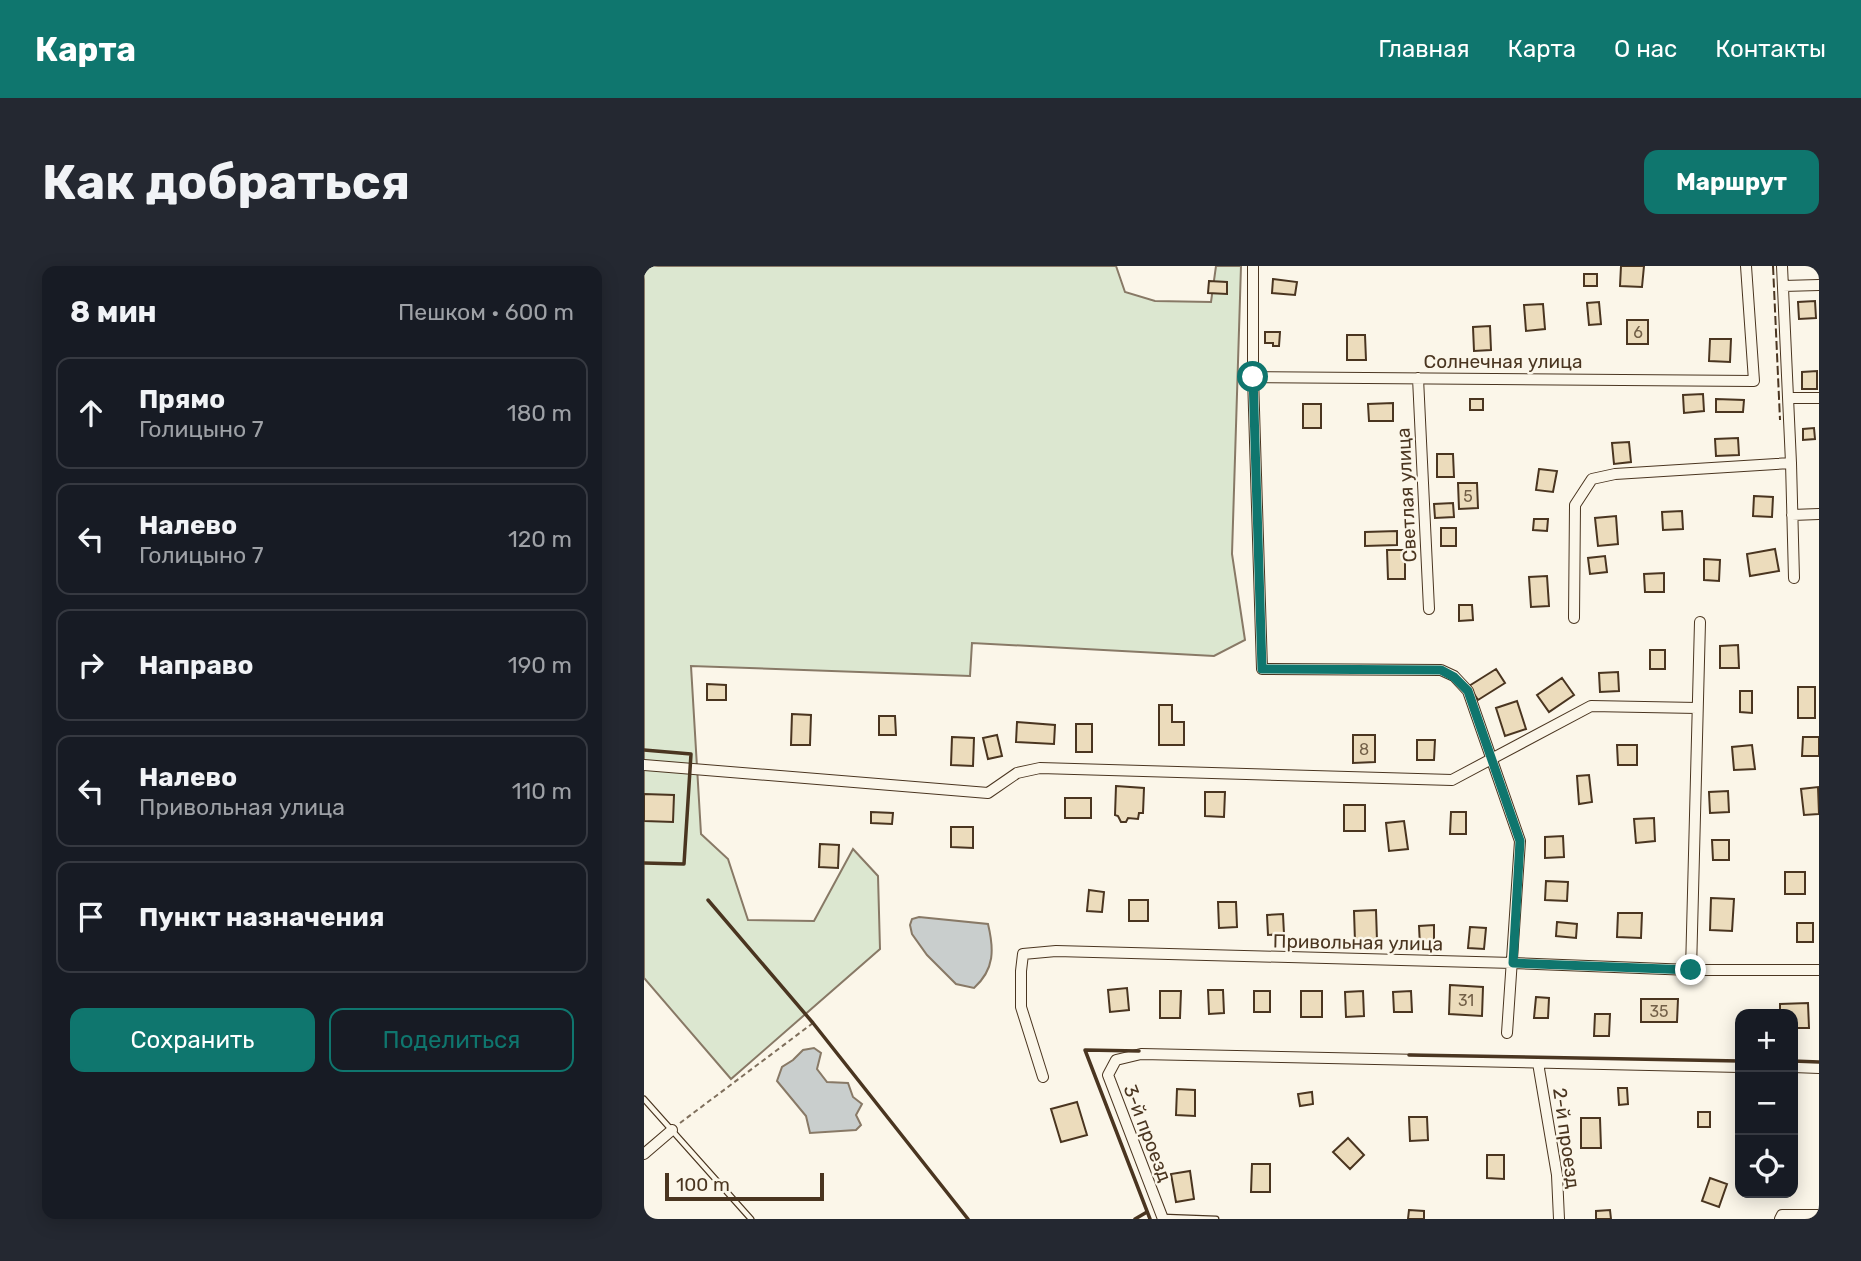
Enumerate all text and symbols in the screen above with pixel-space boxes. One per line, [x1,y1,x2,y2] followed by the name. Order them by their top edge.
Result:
[35,30,136,69] text: Карта
[1378,35,1470,63] text: Главная
[1508,35,1576,63] text: Карта
[1614,35,1677,63] text: О нас
[1715,35,1826,63] text: Контакты
[1644,150,1819,214] button: Маршрут
[42,153,410,211] text: Как добраться
[70,294,157,330] text: 8 мин
[398,298,574,326] text: Пешком · 600 m
[1633,323,1643,342] house number: 6
[1424,350,1582,373] street label: Солнечная улица
[1237,361,1268,392] route start
[139,384,225,415] text: Прямо
[72,394,110,432] icon: ahead
[507,399,572,427] text: 180 m
[139,415,264,443] text: Голицыно 7
[1391,427,1422,563] street label: Светлая улица
[1463,487,1473,506] house number: 5
[139,510,237,541] text: Налево
[72,520,110,558] icon: left
[508,525,572,553] text: 120 m
[139,541,264,569] text: Голицыно 7
[72,646,110,684] icon: right
[139,650,253,681] text: Направо
[508,651,572,679] text: 190 m
[1359,740,1369,759] house number: 8
[139,762,237,793] text: Налево
[72,772,110,810] icon: left
[512,777,572,805] text: 110 m
[139,793,345,821] text: Привольная улица
[72,898,110,936] icon: arrive
[139,902,384,933] text: Пункт назначения
[1273,930,1443,955] street label: Привольная улица
[1675,954,1706,985] route end
[1458,991,1474,1010] house number: 31
[1649,1002,1669,1021] house number: 35
[70,1008,315,1072] button: Сохранить
[329,1008,574,1072] button: Поделиться
[1735,1009,1798,1198] map controls
[1735,1009,1798,1072] button: +
[1735,1072,1798,1135] button: −
[1119,1081,1177,1185] street label: 3-й проезд
[1548,1086,1585,1190] street label: 2-й проезд
[1735,1135,1798,1198] button: locate
[665,1170,824,1202] scale bar
[676,1173,730,1196] text: 100 m

